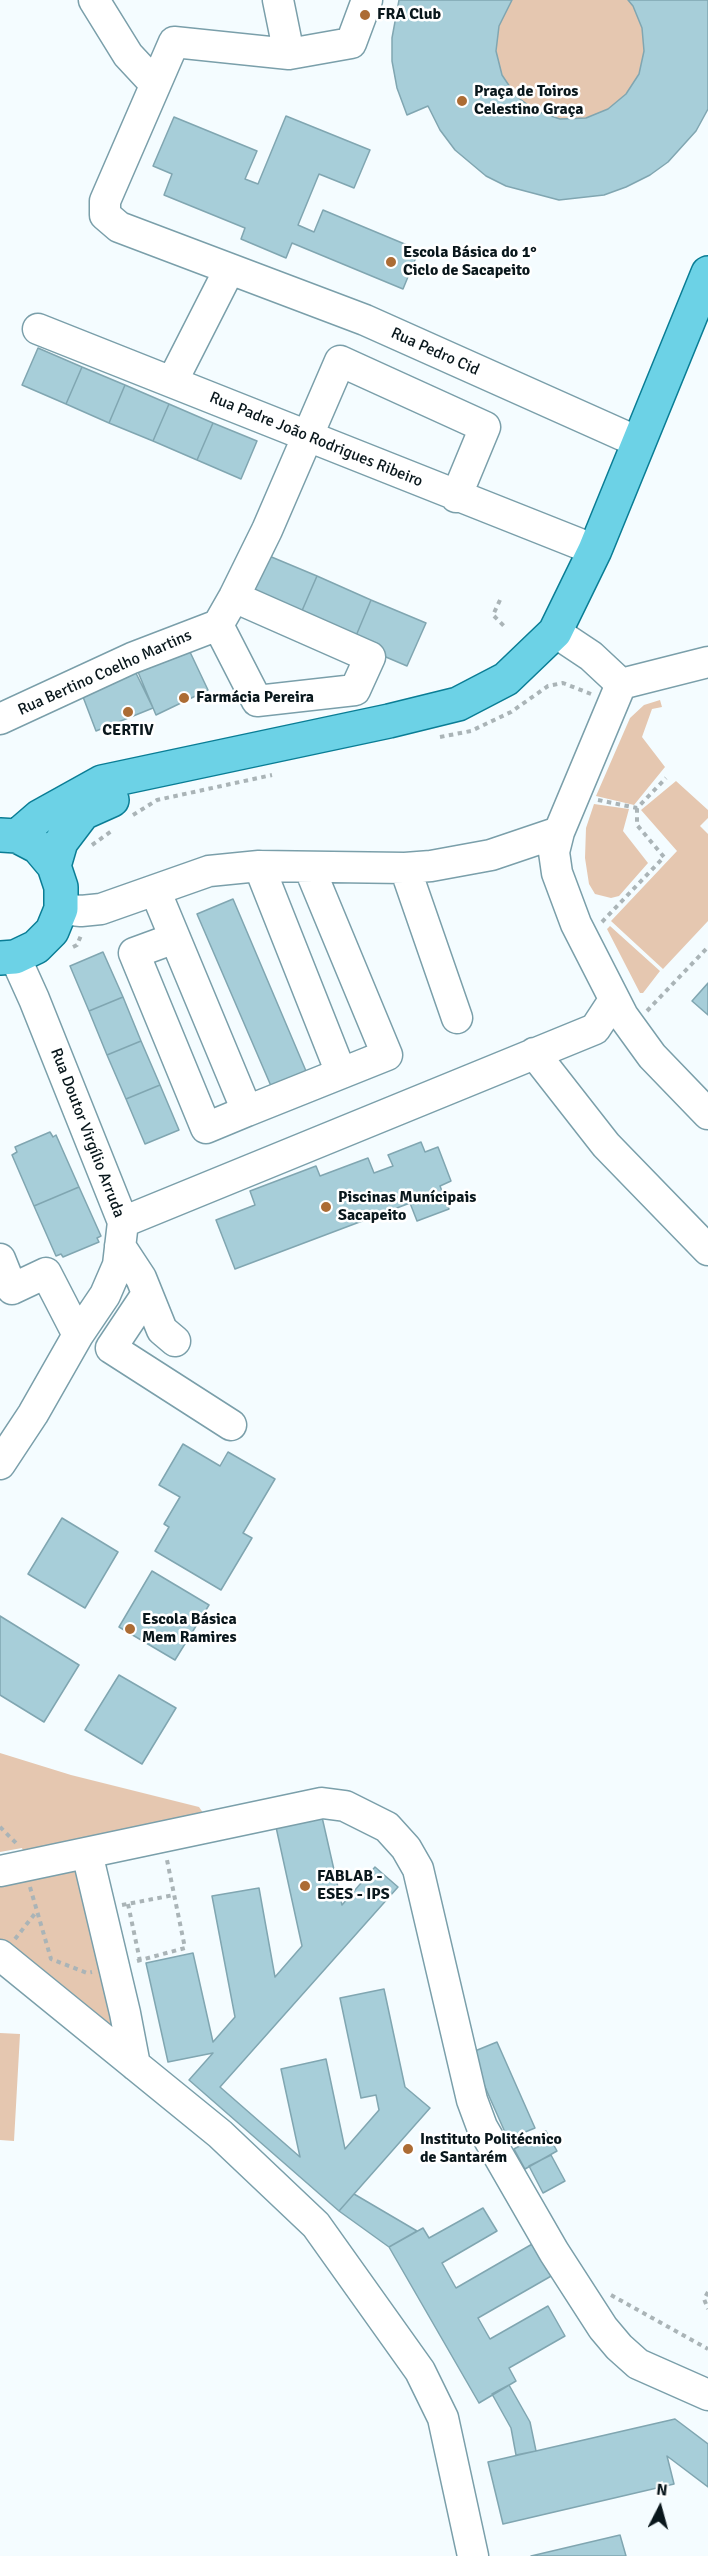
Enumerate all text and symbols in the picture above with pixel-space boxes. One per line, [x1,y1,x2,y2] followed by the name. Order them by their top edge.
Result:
[377,5,441,25] place label: FRA Club
[358,8,372,22] marker: FRA Club
[474,82,583,120] place label: Praça de Toiros Celestino Graça
[455,94,469,108] marker: Praça de Toiros Celestino Graça
[403,243,537,281] place label: Escola Básica do 1° Ciclo de Sacapeito
[384,255,398,269] marker: Escola Básica do 1° Ciclo de Sacapeito
[388,324,482,380] street label: Rua Pedro Cid
[207,388,425,492] street label: Rua Padre João Rodrigues Ribeiro
[15,626,195,720] street label: Rua Bertino Coelho Martins
[196,688,314,708] place label: Farmácia Pereira
[177,691,191,705] marker: Farmácia Pereira
[121,705,135,719] marker: CERTIV
[102,721,154,741] place label: CERTIV
[46,1046,128,1220] street label: Rua Doutor Virgílio Arruda
[338,1188,476,1226] place label: Piscinas Munícipais Sacapeito
[319,1200,333,1214] marker: Piscinas Munícipais Sacapeito
[142,1610,237,1648] place label: Escola Básica Mem Ramires
[123,1622,137,1636] marker: Escola Básica Mem Ramires
[317,1867,390,1905] place label: FABLAB - ESES - IPS
[298,1879,312,1893] marker: FABLAB - ESES - IPS
[420,2130,562,2168] place label: Instituto Politécnico de Santarém
[401,2142,415,2156] marker: Instituto Politécnico de Santarém
[630,2478,690,2538] north arrow
[655,2480,668,2501] text: N

